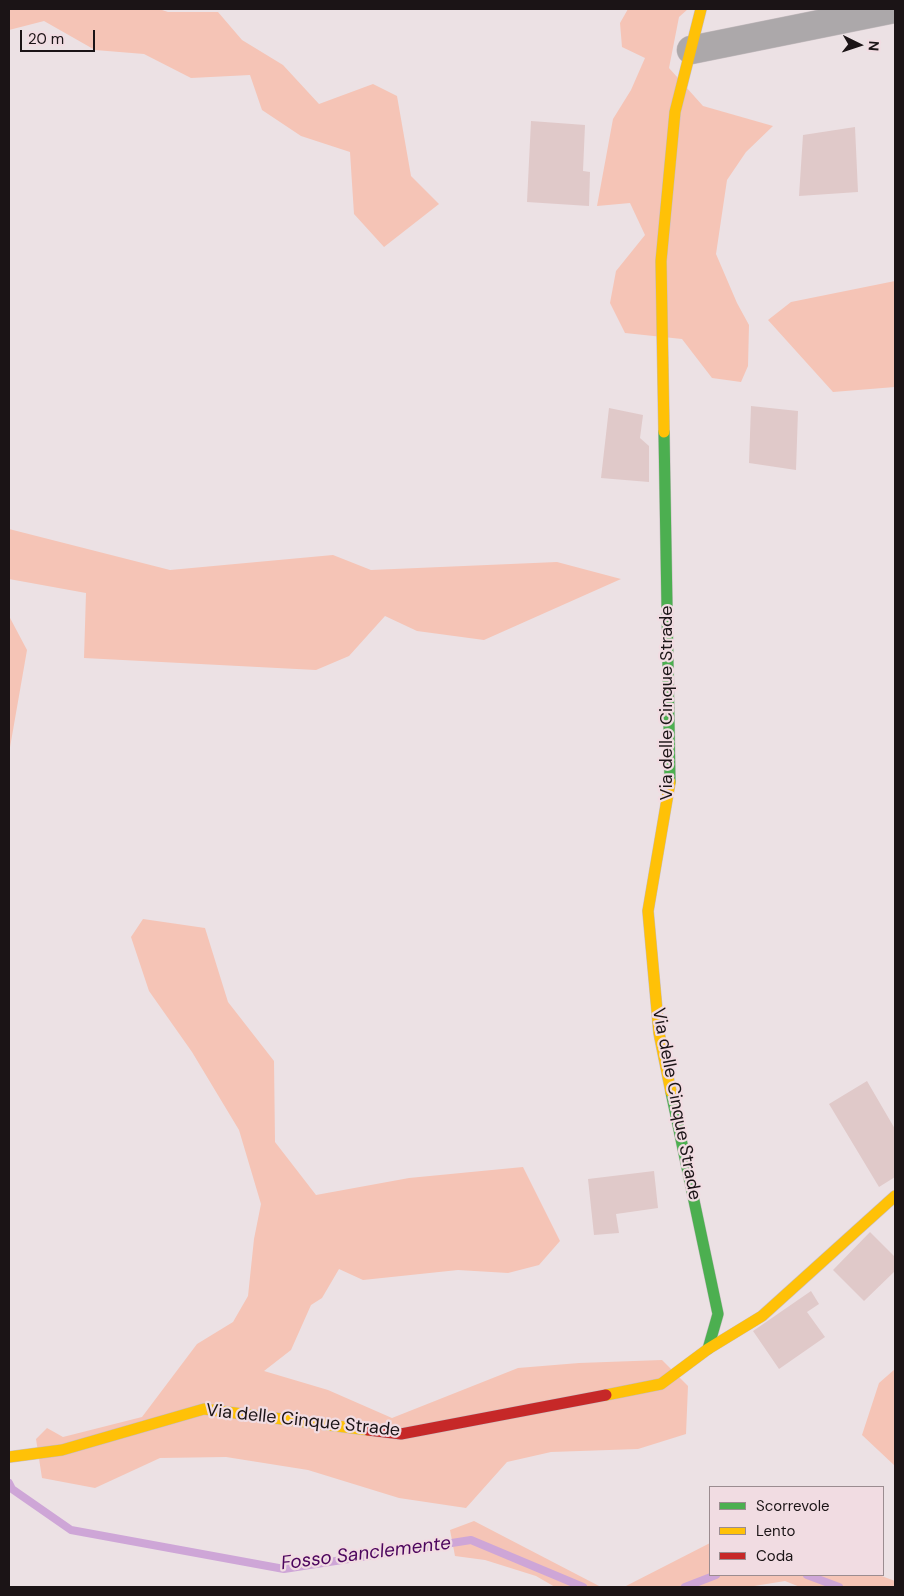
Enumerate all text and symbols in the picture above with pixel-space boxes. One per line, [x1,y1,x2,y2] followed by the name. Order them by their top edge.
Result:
[22,20,98,52] scale bar
[834,20,884,70] north arrow
[28,29,64,49] text: 20 m
[865,40,883,52] text: N
[656,605,678,801] street label: Via delle Cinque Strade
[647,1006,705,1202] street label: Via delle Cinque Strade
[205,1400,401,1442] street label: Via delle Cinque Strade
[709,1486,884,1576] legend
[756,1496,830,1516] text: Scorrevole
[756,1521,795,1541] text: Lento
[280,1532,452,1576] water label: Fosso Sanclemente
[756,1546,793,1566] text: Coda

